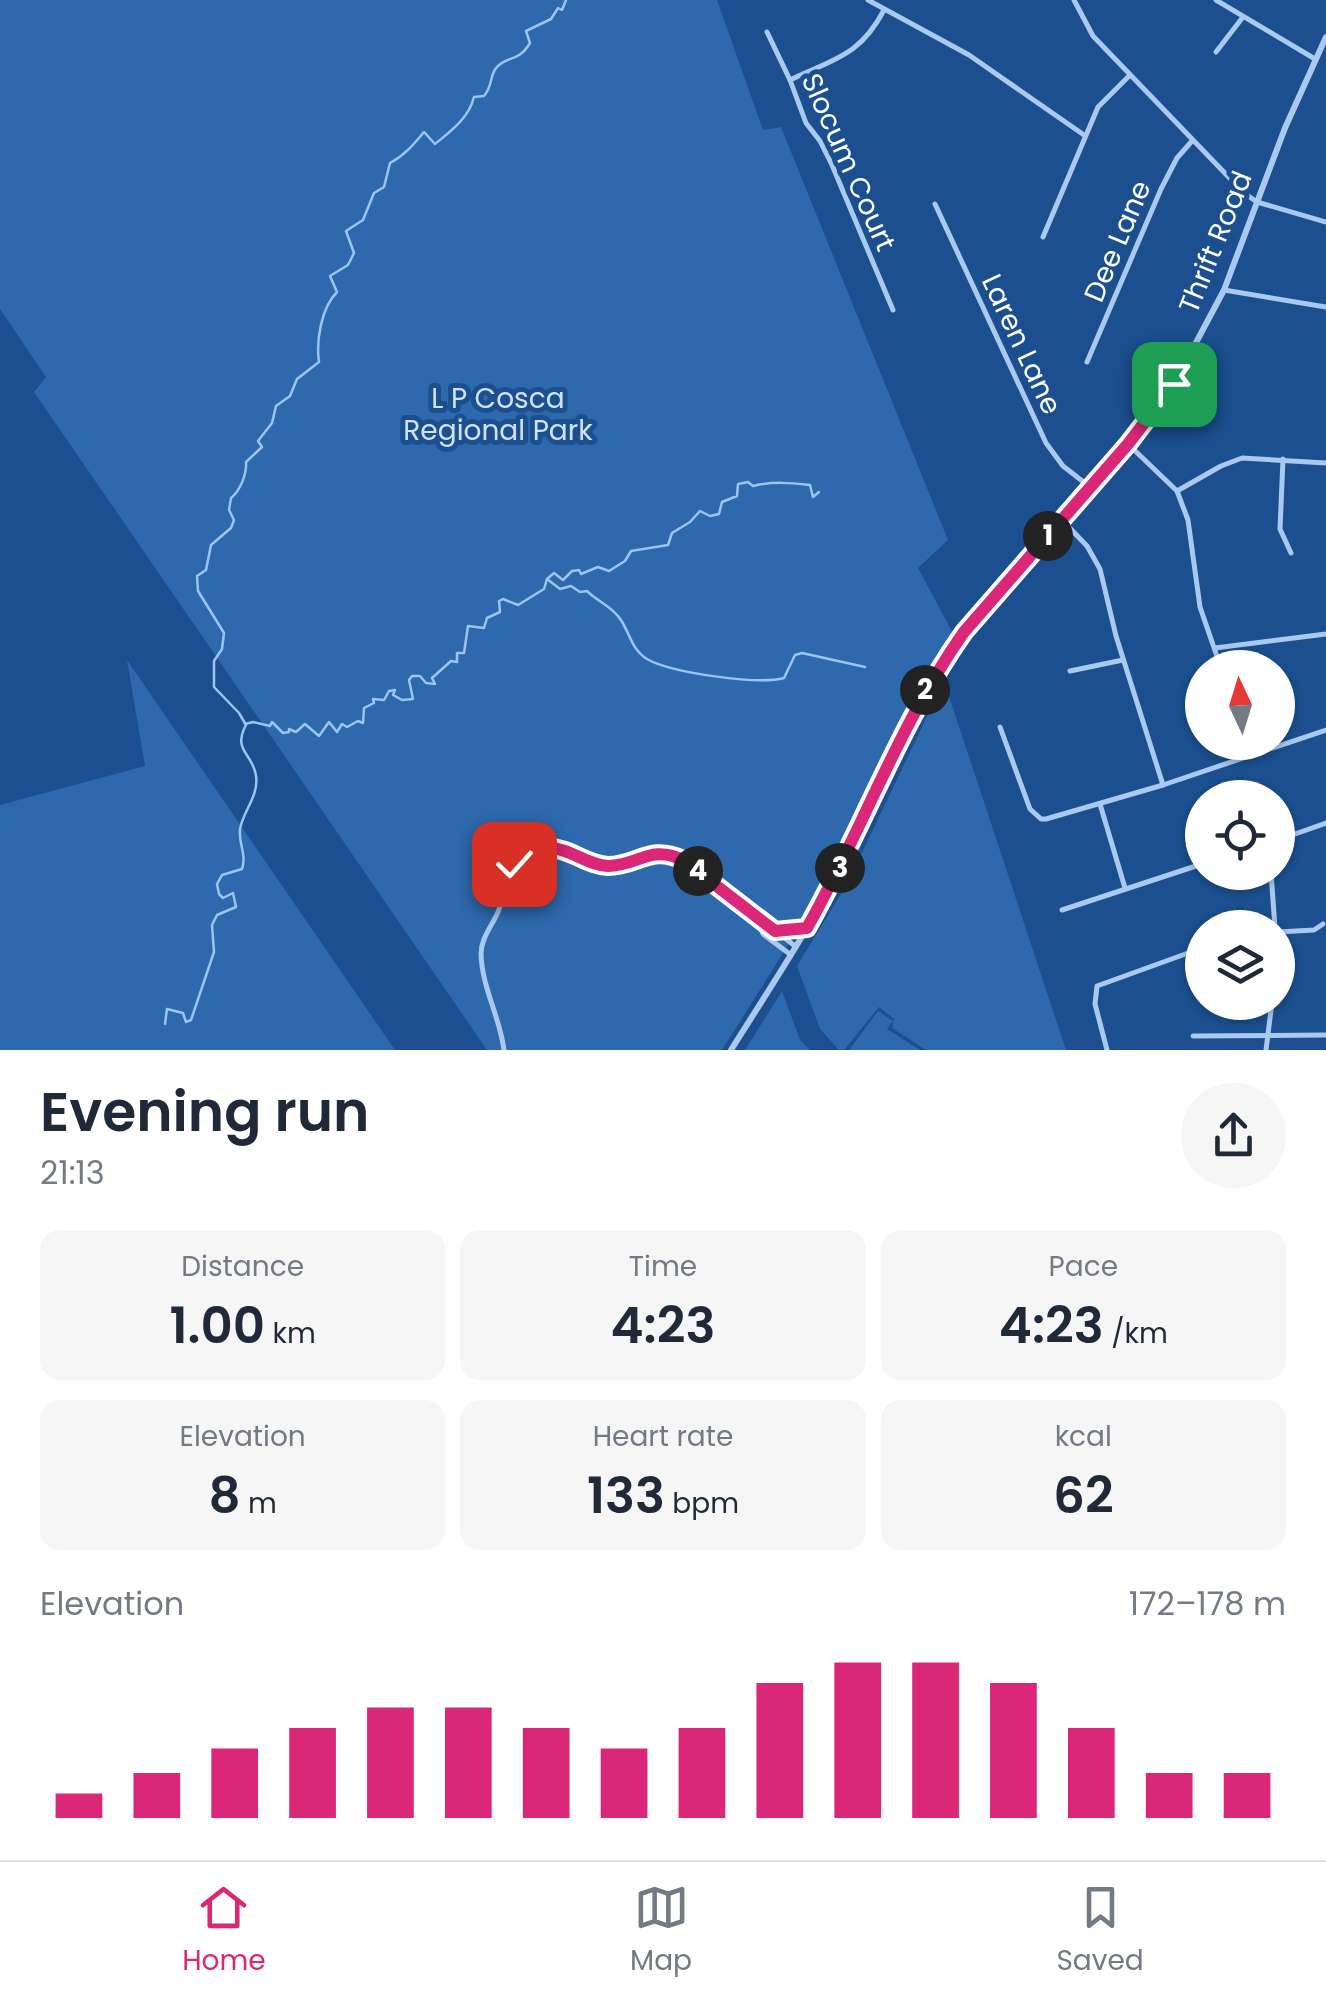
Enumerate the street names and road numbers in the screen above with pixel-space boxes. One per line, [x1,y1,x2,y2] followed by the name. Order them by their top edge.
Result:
[792,67,905,257] street label: Slocum Court
[1169,165,1262,319] street label: Thrift Road
[1074,175,1160,308] street label: Dee Lane
[972,268,1071,421] street label: Laren Lane

